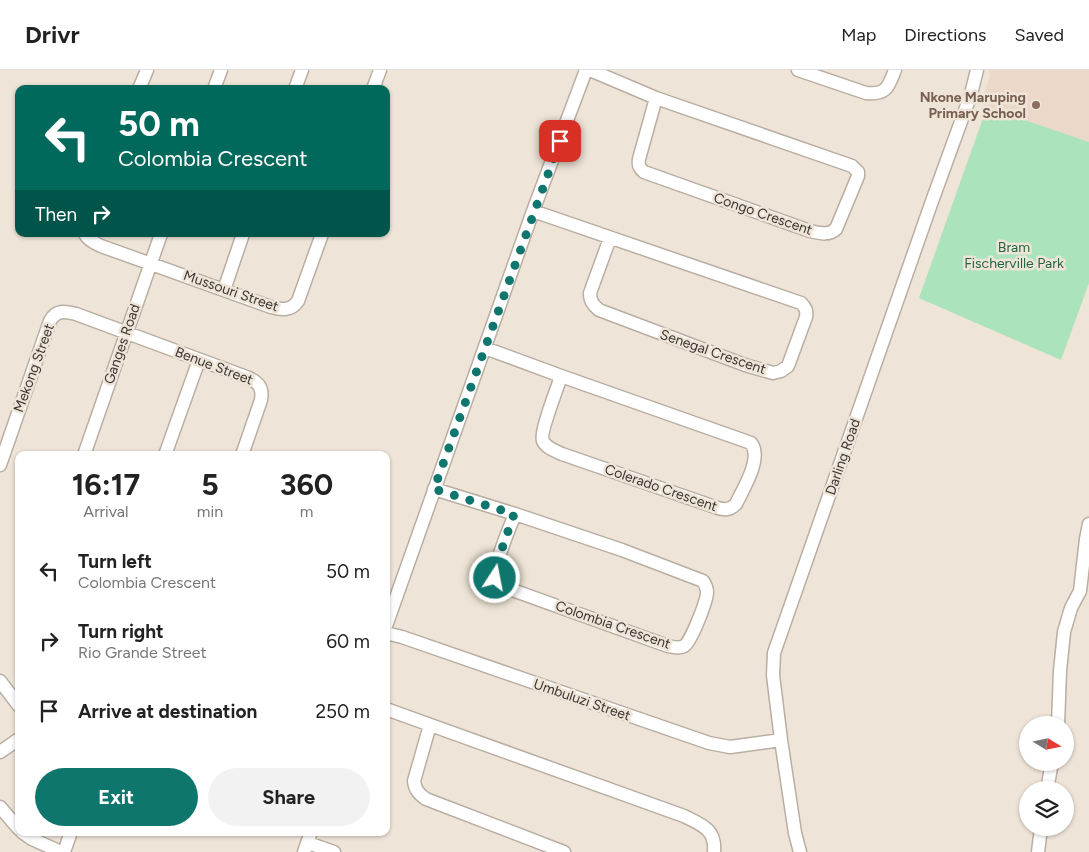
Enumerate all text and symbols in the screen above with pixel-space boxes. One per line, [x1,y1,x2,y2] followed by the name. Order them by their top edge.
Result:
[25,20,80,49] text: Drivr
[841,24,876,46] text: Map
[904,24,986,46] text: Directions
[1014,24,1064,46] text: Saved
[920,89,1026,122] place label: Nkone Maruping Primary School
[1030,99,1042,111] marker: Nkone Maruping Primary School
[118,103,200,145] text: 50 m
[35,105,100,170] icon: left
[539,120,581,162] pin
[546,127,574,155] icon: arrive
[118,145,308,172] text: Colombia Crescent
[711,189,815,239] street label: Congo Crescent
[87,200,115,228] icon: right
[35,203,77,226] text: Then
[964,239,1064,272] park label: Bram Fischerville Park
[181,267,281,315] street label: Mussouri Street
[100,302,144,386] street label: Ganges Road
[10,321,58,415] street label: Mekong Street
[658,326,768,378] street label: Senegal Crescent
[173,343,255,389] street label: Benue Street
[822,417,864,497] street label: Darling Road
[602,461,720,515] street label: Colerado Crescent
[72,466,140,503] text: 16:17
[201,466,219,503] text: 5
[280,466,333,503] text: 360
[83,502,129,521] text: Arrival
[197,502,223,521] text: min
[300,502,313,521] text: m
[78,550,152,573] text: Turn left
[468,551,520,603] position arrow
[35,557,63,585] icon: left
[326,560,370,583] text: 50 m
[78,573,216,592] text: Colombia Crescent
[553,597,673,653] street label: Colombia Crescent
[78,620,164,643] text: Turn right
[35,627,63,655] icon: right
[326,630,370,653] text: 60 m
[78,643,206,662] text: Rio Grande Street
[531,675,633,725] street label: Umbuluzi Street
[35,697,63,725] icon: arrive
[78,700,257,723] text: Arrive at destination
[315,700,370,723] text: 250 m
[1019,716,1074,771] north arrow
[1019,716,1074,836] map controls
[35,768,198,826] button: Exit
[208,768,370,826] button: Share
[1019,781,1074,836] button: layers

